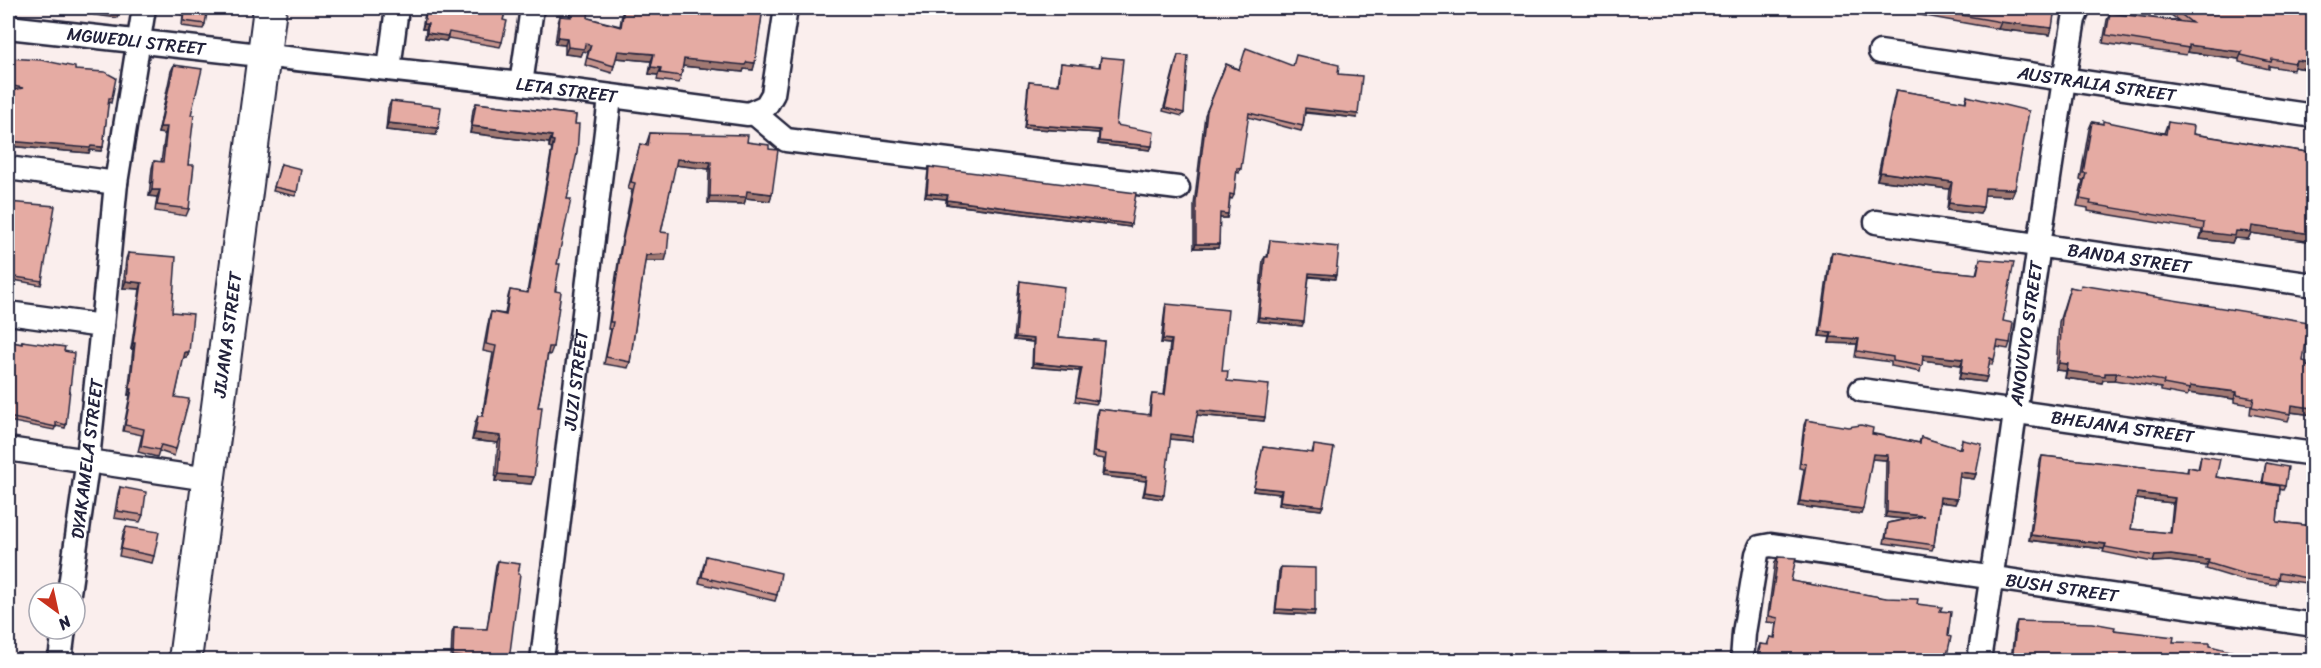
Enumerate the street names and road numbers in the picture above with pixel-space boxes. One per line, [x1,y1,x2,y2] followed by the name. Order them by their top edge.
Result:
[65,18,208,65] street label: MGWEDLI STREET
[2014,56,2179,112] street label: AUSTRALIA STREET
[514,68,620,113] street label: LETA STREET
[2065,234,2194,283] street label: BANDA STREET
[2000,258,2053,409] street label: ANOVUYO STREET
[203,269,252,400] street label: JIJANA STREET
[554,327,598,433] street label: JUZI STREET
[61,376,113,541] street label: DYAKAMELA STREET
[2049,401,2197,453] street label: BHEJANA STREET
[2003,564,2121,612] street label: BUSH STREET

